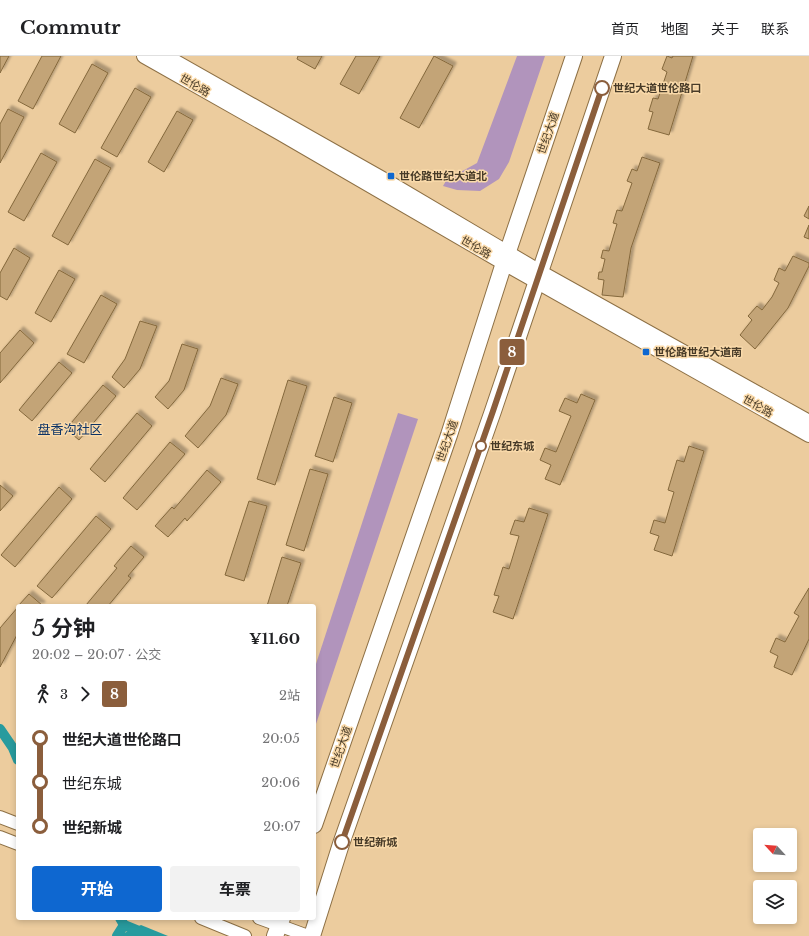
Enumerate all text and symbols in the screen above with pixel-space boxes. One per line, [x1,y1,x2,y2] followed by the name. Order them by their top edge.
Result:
[20,16,120,39] text: Commutr
[611,20,639,38] text: 首页
[661,20,689,38] text: 地图
[711,20,739,38] text: 关于
[761,20,789,38] text: 联系
[177,71,213,99] street label: 世伦路
[594,80,610,96] marker: 世纪大道世伦路口
[613,81,701,95] place label: 世纪大道世伦路口
[534,110,562,156] street label: 世纪大道
[399,169,487,183] place label: 世伦路世纪大道北
[386,171,396,181] marker: 世伦路世纪大道北
[458,233,494,261] street label: 世伦路
[499,339,525,365] line badge: 8
[508,343,516,361] text: 8
[654,345,742,359] place label: 世伦路世纪大道南
[641,347,651,357] marker: 世伦路世纪大道南
[740,392,776,420] street label: 世伦路
[433,418,461,464] street label: 世纪大道
[37,421,103,438] district label: 盘香沟社区
[490,439,535,453] place label: 世纪东城
[475,440,487,452] marker: 世纪东城
[32,615,95,642] text: 5 分钟
[249,629,300,648] text: ¥11.60
[32,646,161,663] text: 20:02 – 20:07 · 公交
[32,683,54,705] icon: walk
[74,683,96,705] icon: forward
[110,685,119,703] text: 8
[60,686,68,703] text: 3
[279,687,300,704] text: 2站
[327,724,355,770] street label: 世纪大道
[62,730,182,749] text: 世纪大道世伦路口
[262,730,300,747] text: 20:05
[62,774,122,793] text: 世纪东城
[261,774,300,791] text: 20:06
[62,818,122,837] text: 世纪新城
[263,818,300,835] text: 20:07
[753,828,797,872] north arrow
[753,828,797,924] map controls
[334,834,350,850] marker: 世纪新城
[353,835,398,849] place label: 世纪新城
[32,866,162,912] button: 开始
[170,866,300,912] button: 车票
[753,880,797,924] button: layers

